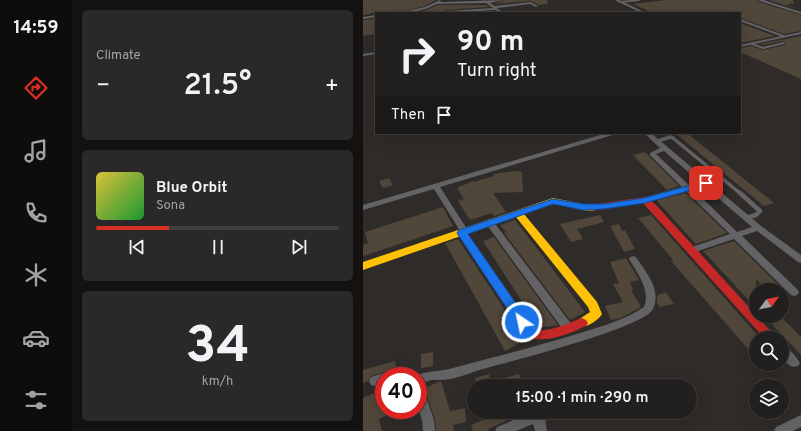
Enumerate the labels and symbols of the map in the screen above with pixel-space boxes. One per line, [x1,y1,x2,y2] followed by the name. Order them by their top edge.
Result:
[689,166,723,200] pin
[749,283,789,323] north arrow
[501,301,543,343] position arrow
[375,367,427,419] speed limit sign: 40

